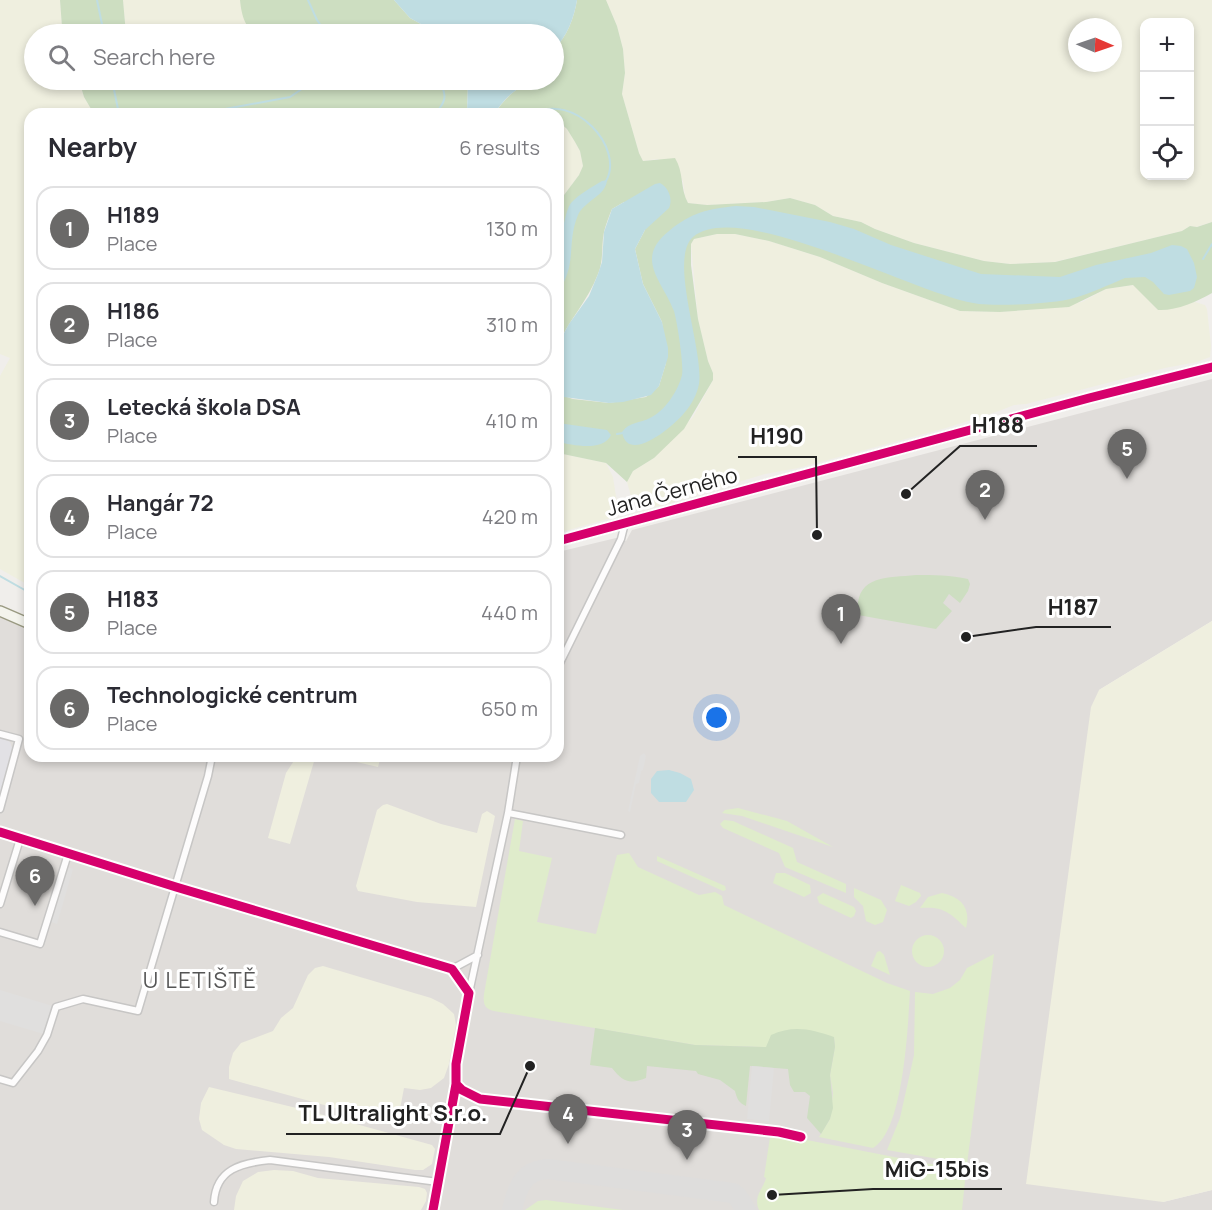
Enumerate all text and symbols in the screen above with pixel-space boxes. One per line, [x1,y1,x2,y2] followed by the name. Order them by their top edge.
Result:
[1068,18,1122,72] north arrow
[1140,18,1194,180] map controls
[1140,18,1194,72] button: +
[24,24,564,90] search box
[45,41,78,74] icon: search
[93,42,215,72] text: Search here
[1140,72,1194,126] button: −
[1140,126,1194,180] button: locate
[48,129,137,165] text: Nearby
[459,134,540,161] text: 6 results
[107,200,160,230] text: H189
[65,215,74,242] text: 1
[486,215,538,242] text: 130 m
[107,230,157,257] text: Place
[107,296,160,326] text: H186
[64,311,75,338] text: 2
[486,311,538,338] text: 310 m
[107,326,157,353] text: Place
[107,392,301,422] text: Letecká škola DSA
[960,406,1037,446] callout: H188
[64,407,75,434] text: 3
[485,407,538,434] text: 410 m
[972,410,1024,440] text: H188
[738,417,816,457] callout: H190
[750,421,804,451] text: H190
[107,422,157,449] text: Place
[1108,430,1146,479] pin: 5
[603,460,740,522] street label: Jana Černého
[966,470,1004,520] pin: 2
[107,488,214,518] text: Hangár 72
[63,503,76,530] text: 4
[482,503,538,530] text: 420 m
[107,518,157,545] text: Place
[107,584,159,614] text: H183
[1036,587,1111,627] callout: H187
[1048,592,1098,622] text: H187
[822,594,860,644] pin: 1
[64,599,75,626] text: 5
[481,599,538,626] text: 440 m
[107,614,157,641] text: Place
[107,680,357,710] text: Technologické centrum
[63,695,76,722] text: 6
[481,695,538,722] text: 650 m
[702,703,731,732] your location
[107,710,157,737] text: Place
[15,856,54,906] pin: 6
[143,965,257,995] district label: U LETIŠTĚ
[286,1094,500,1134] callout: TL Ultralight S.r.o.
[548,1094,588,1144] pin: 4
[299,1098,487,1128] text: TL Ultralight S.r.o.
[668,1110,706,1160] pin: 3
[873,1149,1002,1189] callout: MiG-15bis
[885,1154,989,1184] text: MiG-15bis

